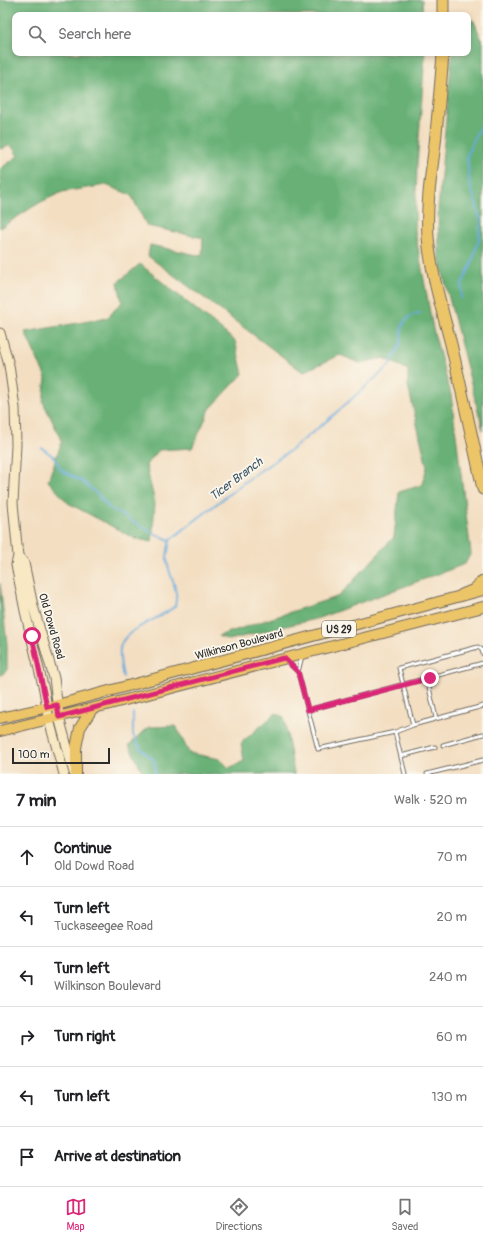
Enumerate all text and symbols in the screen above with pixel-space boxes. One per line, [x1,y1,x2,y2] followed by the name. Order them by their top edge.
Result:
[12,12,471,56] search box
[26,23,48,45] icon: search
[58,25,131,44] text: Search here
[207,454,267,504] water label: Ticer Branch
[36,592,67,661] street label: Old Dowd Road
[322,621,356,637] road number: US 29
[194,626,285,662] street label: Wilkinson Boulevard
[23,627,41,645] route start
[421,669,439,687] route end
[12,746,110,765] scale bar
[18,748,49,761] text: 100 m
[16,790,56,811] text: 7 min
[394,792,467,808] text: Walk · 520 m
[54,839,112,858] text: Continue
[16,846,38,868] icon: ahead
[437,849,467,865] text: 70 m
[54,858,134,874] text: Old Dowd Road
[54,899,110,918] text: Turn left
[16,906,38,928] icon: left
[436,909,467,925] text: 20 m
[54,918,153,934] text: Tuckaseegee Road
[54,959,110,978] text: Turn left
[16,966,38,988] icon: left
[429,969,467,985] text: 240 m
[54,978,161,994] text: Wilkinson Boulevard
[16,1026,38,1048] icon: right
[54,1027,115,1046] text: Turn right
[436,1029,467,1045] text: 60 m
[16,1086,38,1108] icon: left
[54,1087,110,1106] text: Turn left
[431,1089,467,1105] text: 130 m
[16,1146,38,1168] icon: arrive
[54,1147,181,1166] text: Arrive at destination
[65,1196,87,1233] tab: Map
[216,1196,262,1233] tab: Directions
[391,1196,418,1233] tab: Saved

